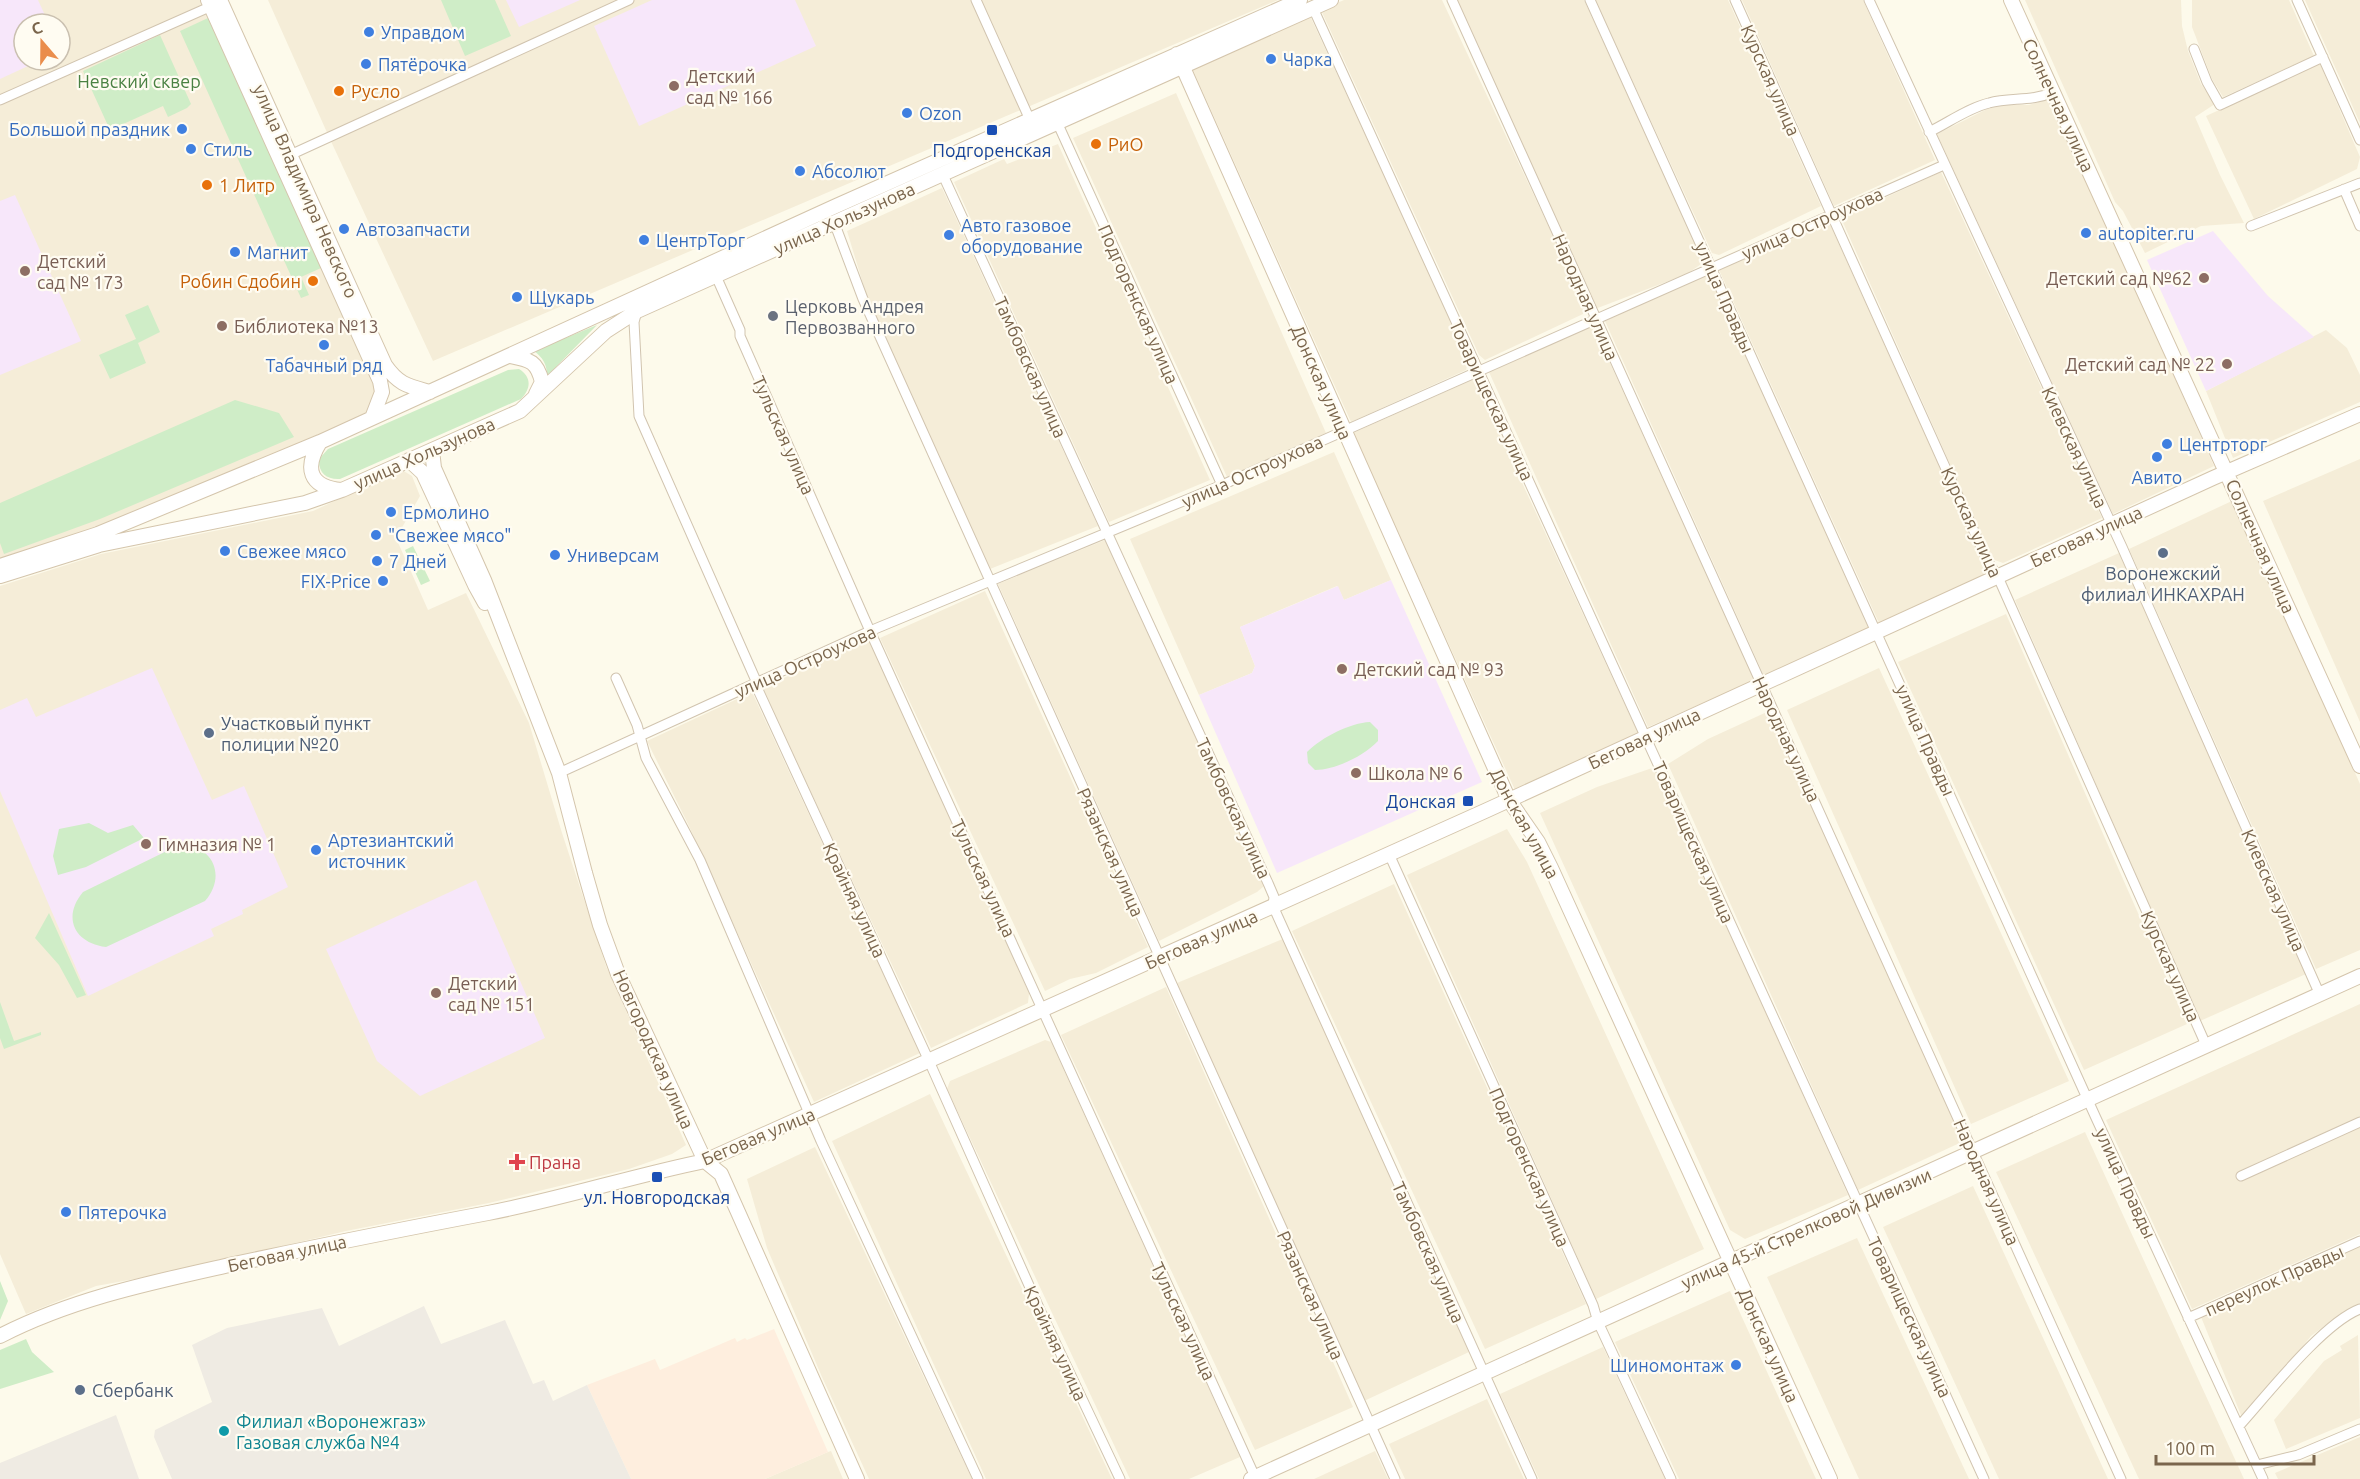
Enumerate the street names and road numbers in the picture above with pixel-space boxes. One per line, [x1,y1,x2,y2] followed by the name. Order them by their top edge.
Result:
[1738,21,1804,139] street label: Курская улица
[2019,35,2099,175] street label: Солнечная улица
[250,81,362,301] street label: улица Владимира Невского
[770,178,918,258] street label: улица Хользунова
[1738,183,1886,263] street label: улица Остроухова
[1095,221,1183,387] street label: Подгоренская улица
[1549,231,1623,363] street label: Народная улица
[1692,238,1758,356] street label: улица Правды
[991,293,1071,441] street label: Тамбовская улица
[1446,317,1538,483] street label: Товарищеская улица
[1288,321,1356,443] street label: Донская улица
[749,372,819,498] street label: Тульская улица
[2038,383,2112,511] street label: Киевская улица
[350,413,498,493] street label: улица Хользунова
[1178,431,1326,511] street label: улица Остроухова
[1938,464,2006,580] street label: Курская улица
[2222,476,2300,616] street label: Солнечная улица
[2027,501,2145,571] street label: Беговая улица
[731,621,879,701] street label: улица Остроухова
[1749,673,1825,805] street label: Народная улица
[1893,681,1959,799] street label: улица Правды
[1585,703,1703,773] street label: Беговая улица
[1193,735,1275,881] street label: Тамбовская улица
[1649,758,1739,926] street label: Товарищеская улица
[1486,764,1564,882] street label: Донская улица
[1074,785,1148,919] street label: Рязанская улица
[948,816,1020,940] street label: Тульская улица
[2238,826,2310,954] street label: Киевская улица
[820,839,890,961] street label: Крайняя улица
[1142,905,1260,973] street label: Беговая улица
[2138,907,2204,1025] street label: Курская улица
[610,966,698,1132] street label: Новгородская улица
[1486,1084,1574,1250] street label: Подгоренская улица
[698,1103,818,1169] street label: Беговая улица
[1950,1116,2024,1248] street label: Народная улица
[2092,1125,2160,1241] street label: улица Правды
[1678,1164,1934,1292] street label: улица 45-й Стрелковой Дивизии
[1389,1178,1469,1326] street label: Тамбовская улица
[1274,1228,1348,1362] street label: Рязанская улица
[226,1231,348,1275] street label: Беговая улица
[1864,1234,1956,1400] street label: Товарищеская улица
[2202,1240,2346,1320] street label: переулок Правды
[1148,1259,1220,1383] street label: Тульская улица
[1021,1282,1091,1404] street label: Крайняя улица
[1735,1284,1803,1406] street label: Донская улица

